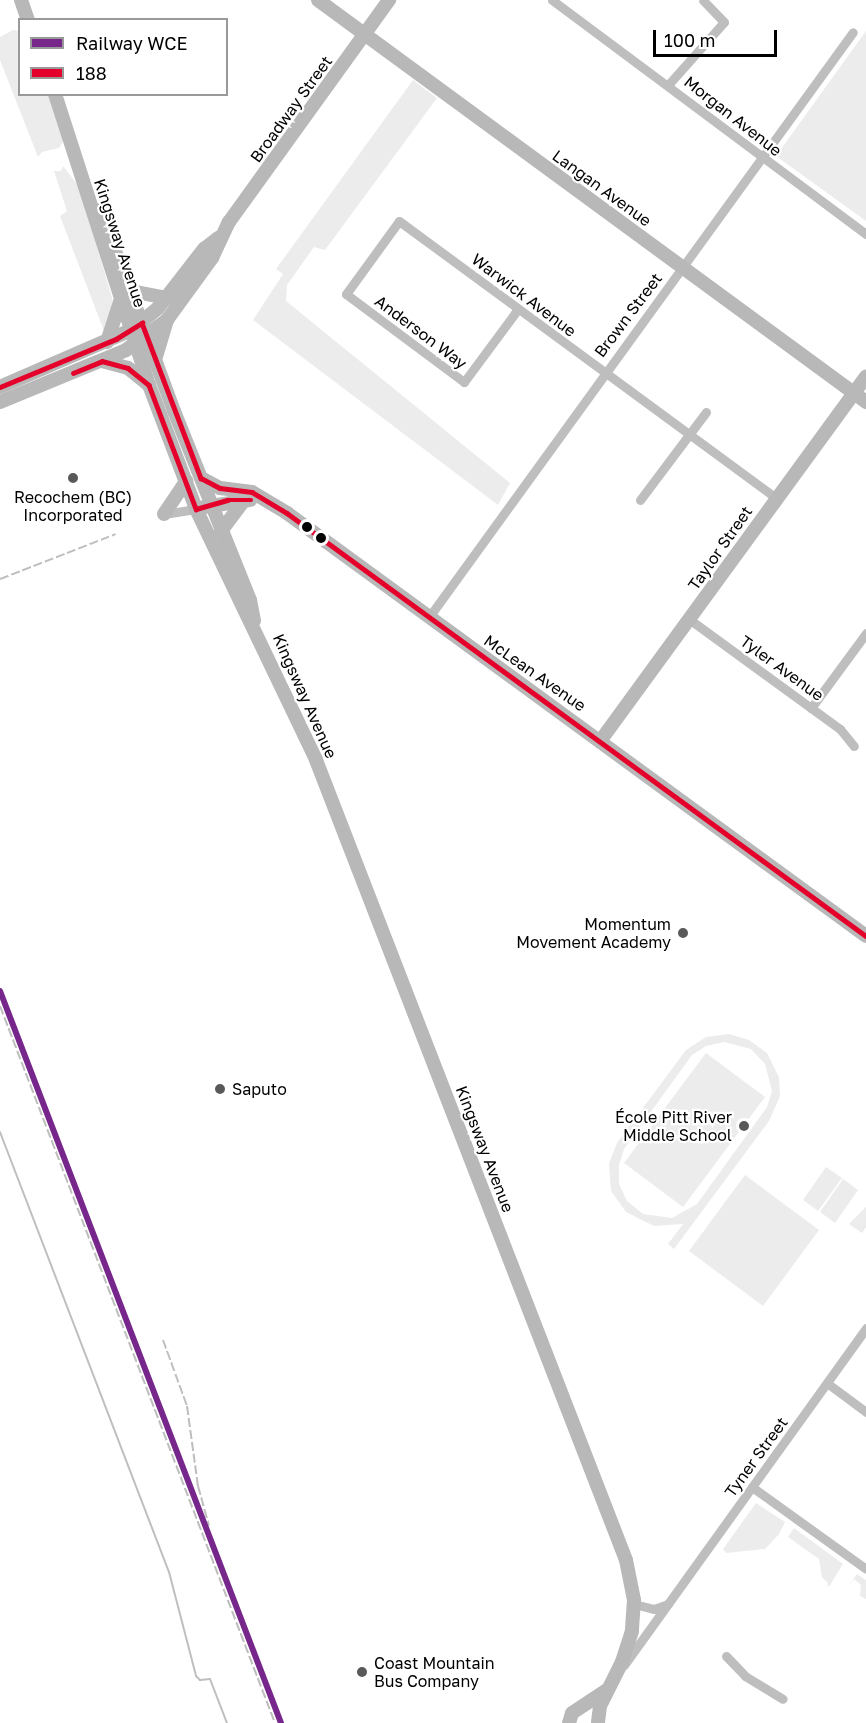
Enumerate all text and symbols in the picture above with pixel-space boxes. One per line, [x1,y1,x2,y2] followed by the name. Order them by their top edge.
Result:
[18,18,228,96] legend
[656,18,780,56] scale bar
[664,29,715,51] text: 100 m
[76,32,188,54] text: Railway WCE
[246,52,336,166] street label: Broadway Street
[76,62,107,84] text: 188
[680,72,786,160] street label: Morgan Avenue
[549,146,655,230] street label: Langan Avenue
[90,176,150,310] street label: Kingsway Avenue
[468,249,580,341] street label: Warwick Avenue
[590,269,666,361] street label: Brown Street
[371,291,471,373] street label: Anderson Way
[66,471,80,485] marker: Recochem (BC) Incorporated
[14,487,132,525] place label: Recochem (BC) Incorporated
[684,502,756,594] street label: Taylor Street
[301,521,313,533] unlabelled marker
[315,532,327,544] unlabelled marker
[269,631,341,761] street label: Kingsway Avenue
[480,631,590,715] street label: McLean Avenue
[736,631,828,705] street label: Tyler Avenue
[516,914,671,952] place label: Momentum Movement Academy
[676,926,690,940] marker: Momentum Movement Academy
[232,1079,287,1099] place label: Saputo
[213,1082,227,1096] marker: Saputo
[452,1083,518,1215] street label: Kingsway Avenue
[615,1107,732,1145] place label: École Pitt River Middle School
[737,1119,751,1133] marker: École Pitt River Middle School
[721,1413,791,1501] street label: Tyner Street
[374,1653,495,1691] place label: Coast Mountain Bus Company
[355,1665,369,1679] marker: Coast Mountain Bus Company

